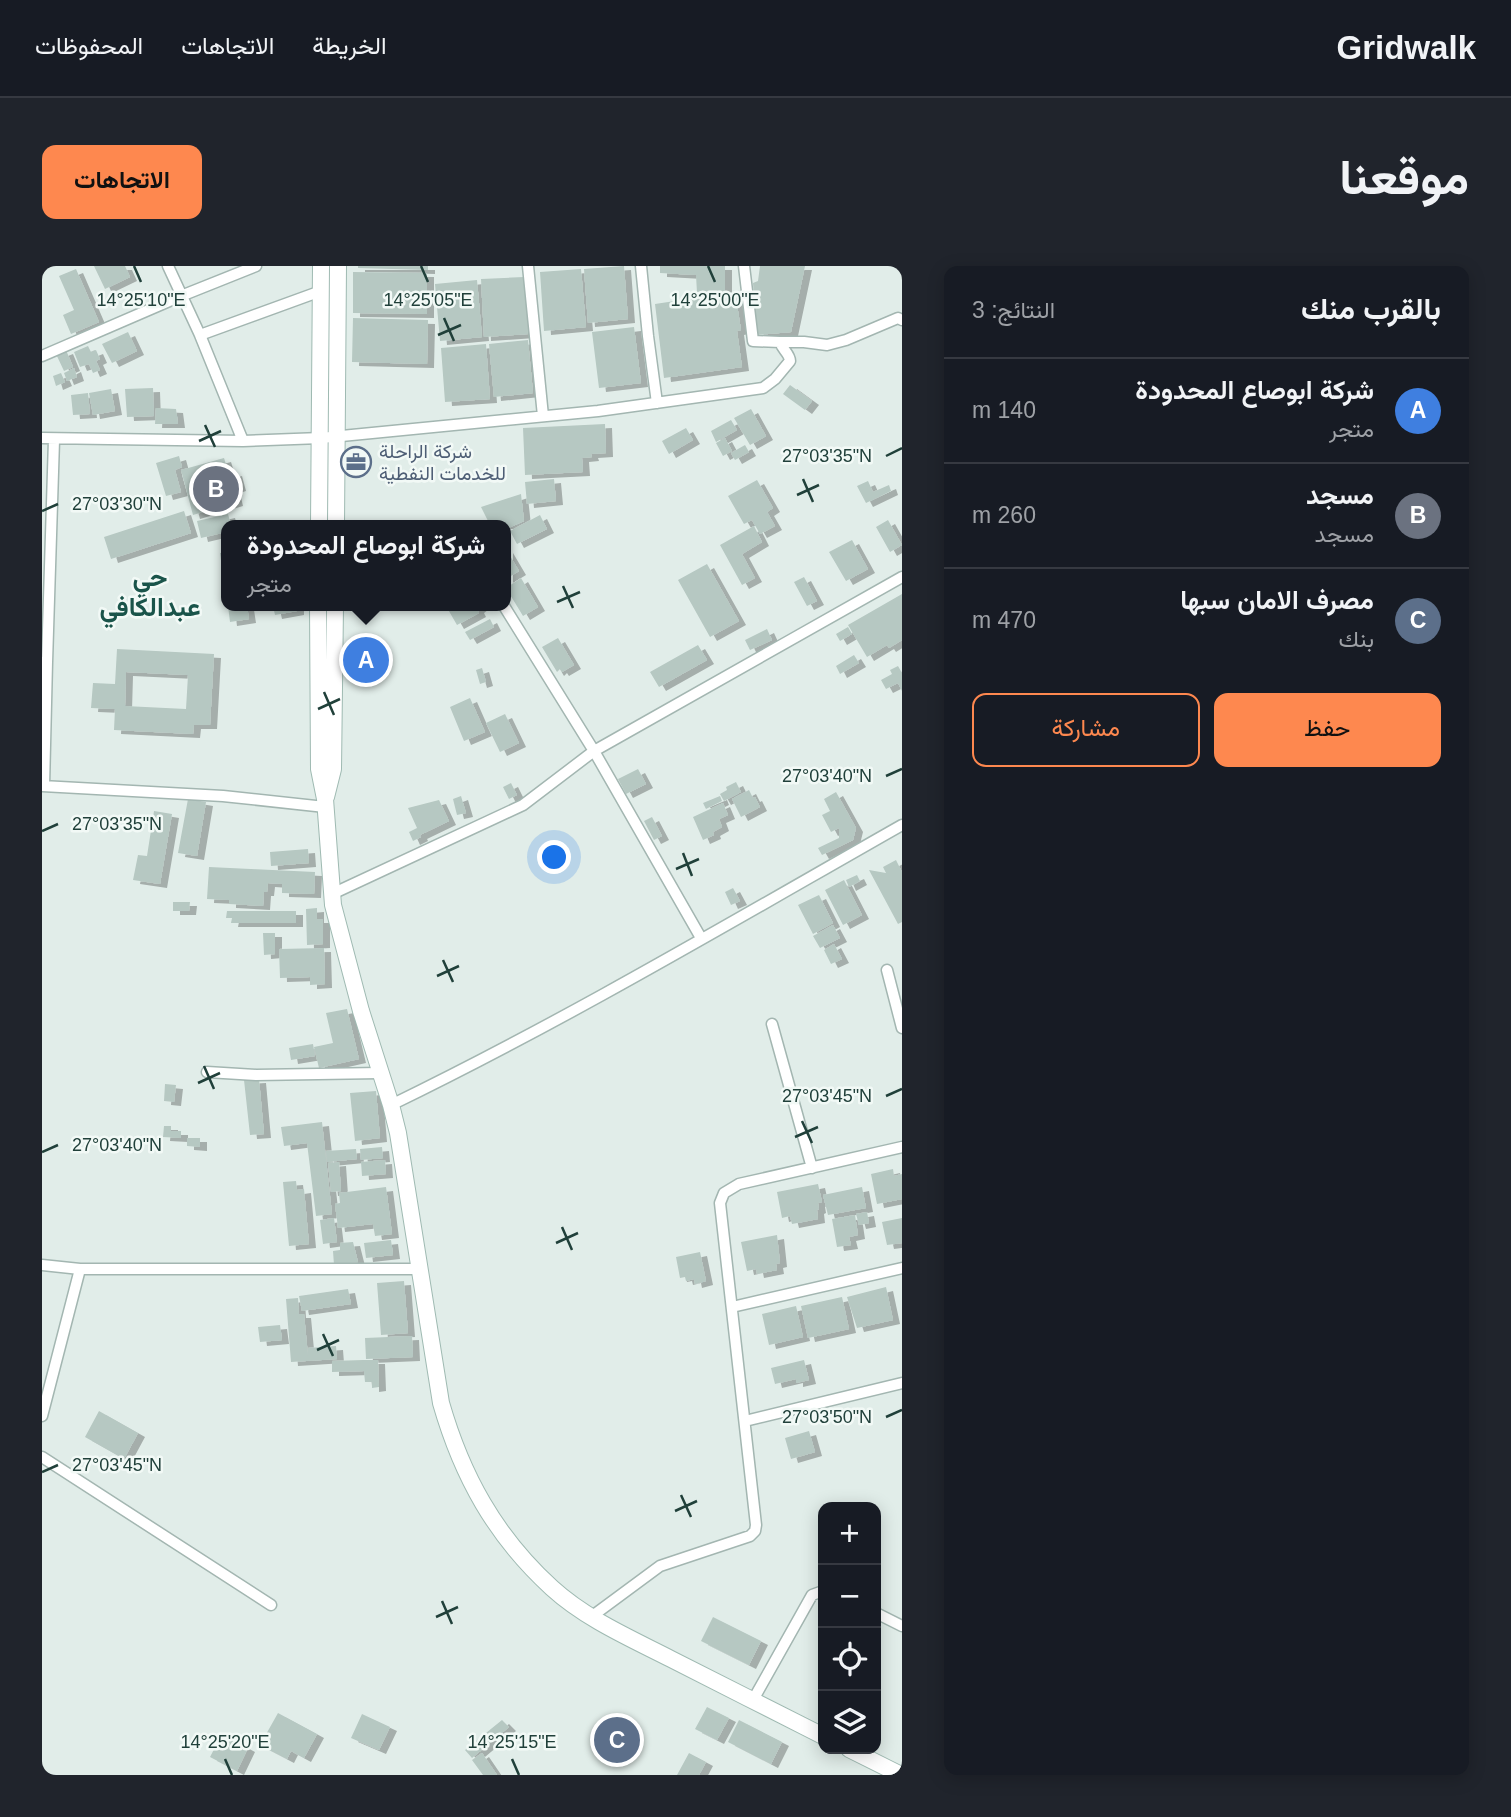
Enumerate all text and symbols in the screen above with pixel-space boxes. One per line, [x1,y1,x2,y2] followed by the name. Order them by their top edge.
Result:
[1337,29,1476,66] text: Gridwalk
[35,32,143,59] text: المحفوظات
[181,32,274,59] text: الاتجاهات
[312,32,387,59] text: الخريطة
[42,145,202,219] button: الاتجاهات
[1339,150,1469,204] text: موقعنا
[96,290,186,310] text: 14°25'10"E
[383,290,473,310] text: 14°25'05"E
[670,290,760,310] text: 14°25'00"E
[1301,292,1441,325] text: بالقرب منك
[972,297,1055,323] text: النتائج: 3
[1135,375,1374,405] text: شركة ابوصاع المحدودة
[972,397,1036,423] text: 140 m
[1410,397,1426,423] text: A
[1329,416,1374,442] text: متجر
[379,441,506,485] place label: شركة الراحلة للخدمات النفطية
[339,445,373,479] office icon: شركة الراحلة للخدمات النفطية
[782,446,872,466] text: 27°03'35"N
[193,463,239,515] pin: B
[1306,480,1374,510] text: مسجد
[72,494,162,514] text: 27°03'30"N
[972,502,1036,528] text: 260 m
[1410,502,1426,528] text: B
[221,520,511,611] popup
[1314,521,1374,547] text: مسجد
[247,530,485,560] text: شركة ابوصاع المحدودة
[99,562,201,629] district label: حي عبدالكافي
[247,571,292,597] text: متجر
[1180,585,1374,615] text: مصرف الامان سبها
[972,607,1036,633] text: 470 m
[1410,607,1426,633] text: C
[1339,626,1374,652] text: بنك
[343,634,389,686] pin: A
[972,693,1200,767] button: مشاركة
[1214,693,1441,767] button: حفظ
[782,766,872,786] text: 27°03'40"N
[72,814,162,834] text: 27°03'35"N
[537,840,571,874] your location
[782,1086,872,1106] text: 27°03'45"N
[72,1135,162,1155] text: 27°03'40"N
[782,1407,872,1427] text: 27°03'50"N
[72,1455,162,1475] text: 27°03'45"N
[818,1502,881,1754] map controls
[818,1502,881,1565] button: +
[818,1565,881,1628] button: −
[818,1628,881,1691] button: locate
[818,1691,881,1754] button: layers
[594,1714,640,1766] pin: C
[180,1732,270,1752] text: 14°25'20"E
[467,1732,557,1752] text: 14°25'15"E

